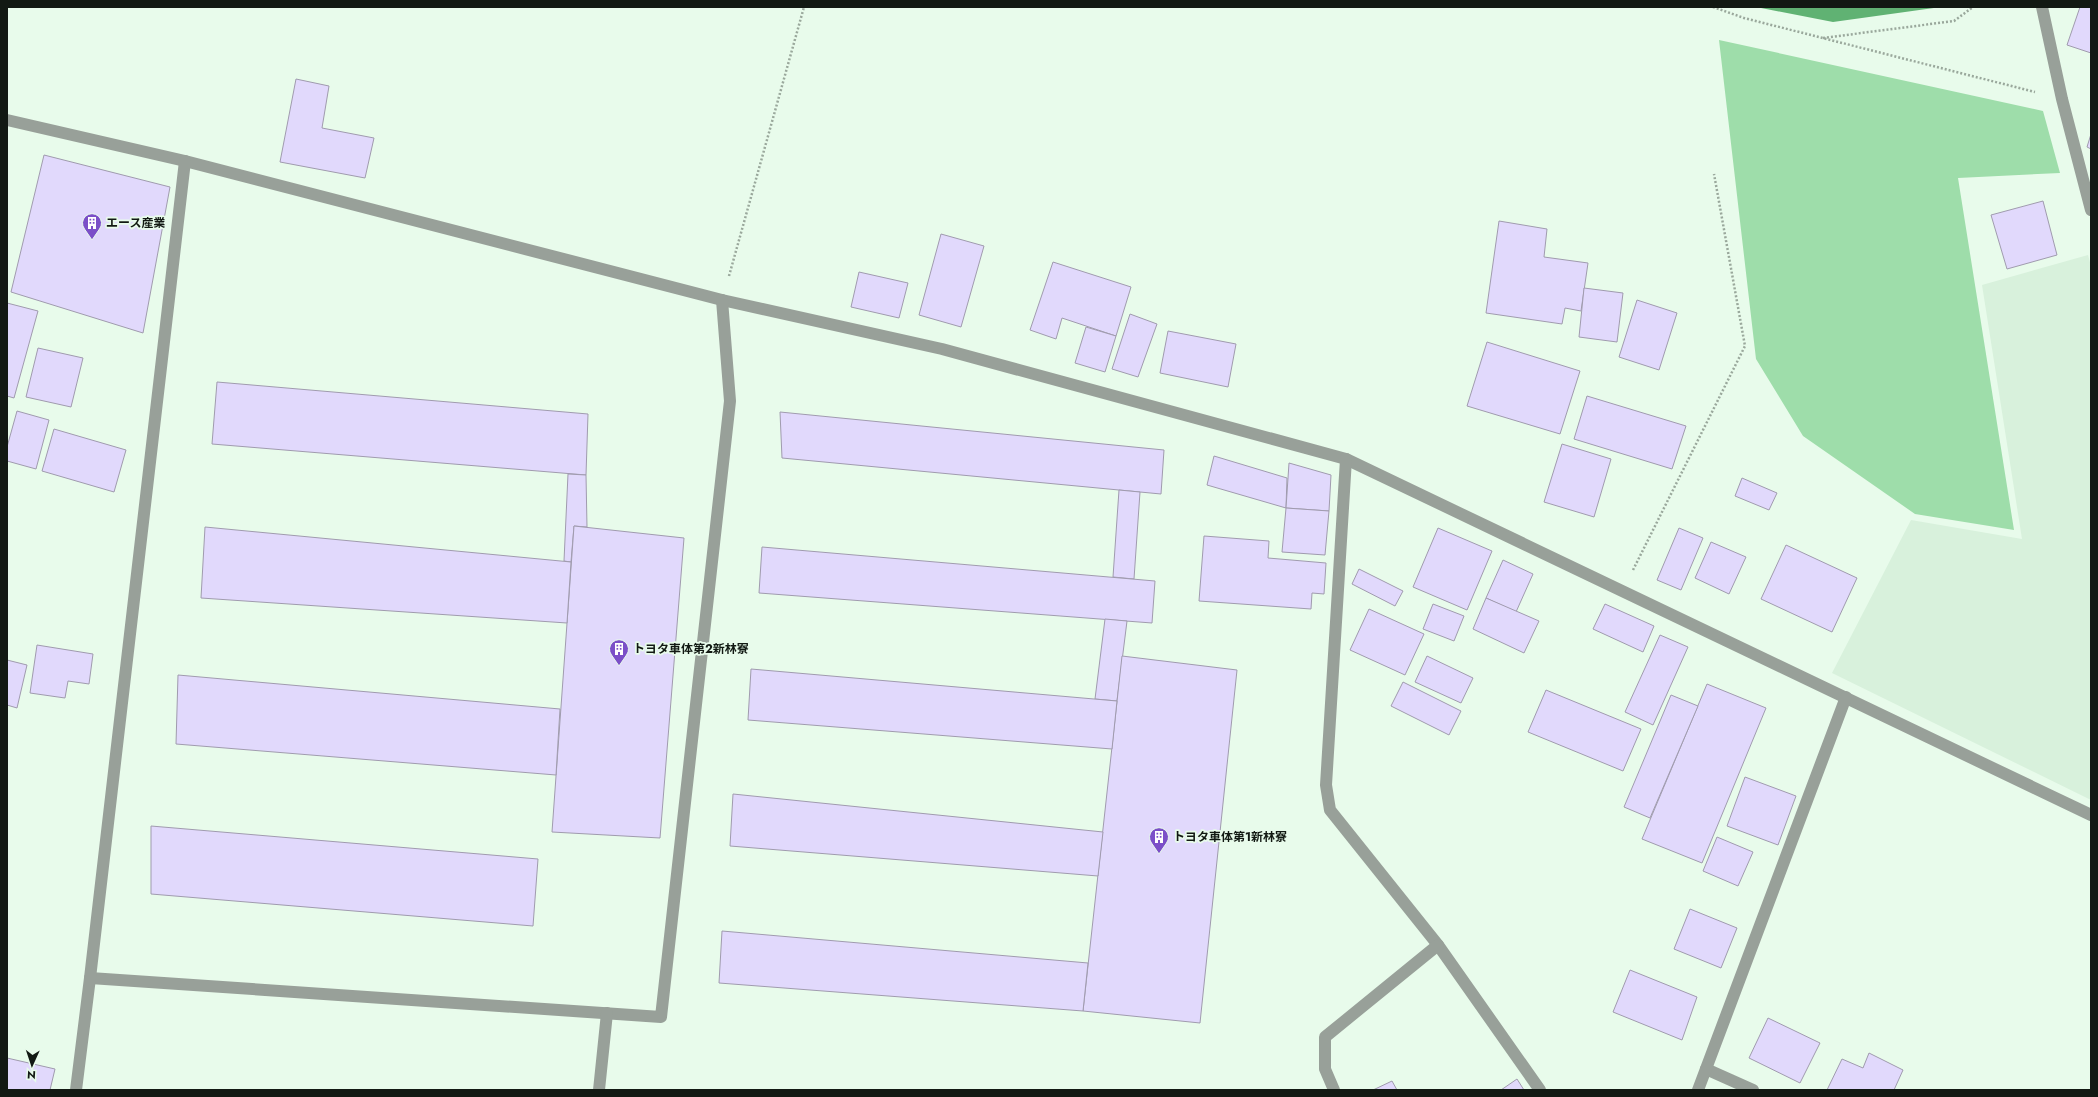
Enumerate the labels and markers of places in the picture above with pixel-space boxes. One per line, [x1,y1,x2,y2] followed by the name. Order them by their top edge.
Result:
[81,212,103,240] building icon: エース産業
[106,214,165,232] place label: エース産業
[608,638,630,666] building icon: トヨタ車体第2新林寮
[633,640,749,658] place label: トヨタ車体第2新林寮
[1148,826,1170,854] building icon: トヨタ車体第1新林寮
[1173,828,1287,846] place label: トヨタ車体第1新林寮

